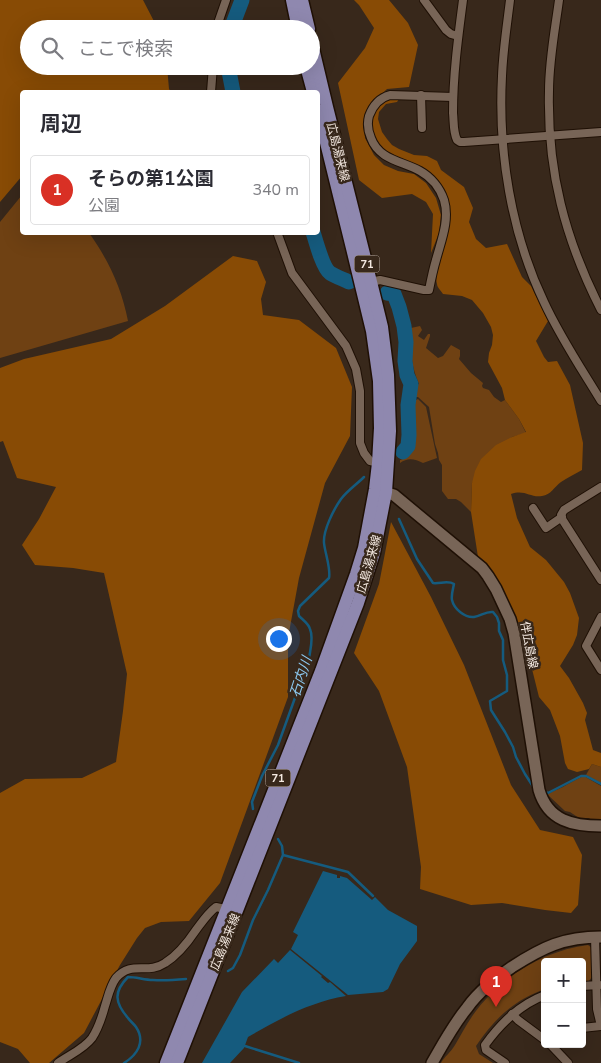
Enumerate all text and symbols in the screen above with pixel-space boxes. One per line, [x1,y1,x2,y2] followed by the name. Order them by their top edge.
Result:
[20,20,320,75] search box
[38,34,66,62] icon: search
[78,36,173,62] text: ここで検索
[40,110,82,138] text: 周辺
[323,121,353,183] street label: 広島湯来線
[88,166,213,192] text: そらの第1公園
[52,179,62,201] text: 1
[252,179,299,201] text: 340 m
[88,195,120,217] text: 公園
[354,255,380,272] road number: 71
[353,533,385,595] street label: 広島湯来線
[517,620,541,670] street label: 伴広島線
[266,626,292,652] your location
[285,652,317,700] water label: 石内川
[266,770,290,786] road number: 71
[206,911,244,973] street label: 広島湯来線
[541,958,586,1048] map controls
[541,958,586,1003] button: +
[480,966,512,1007] pin: 1
[541,1003,586,1048] button: −

